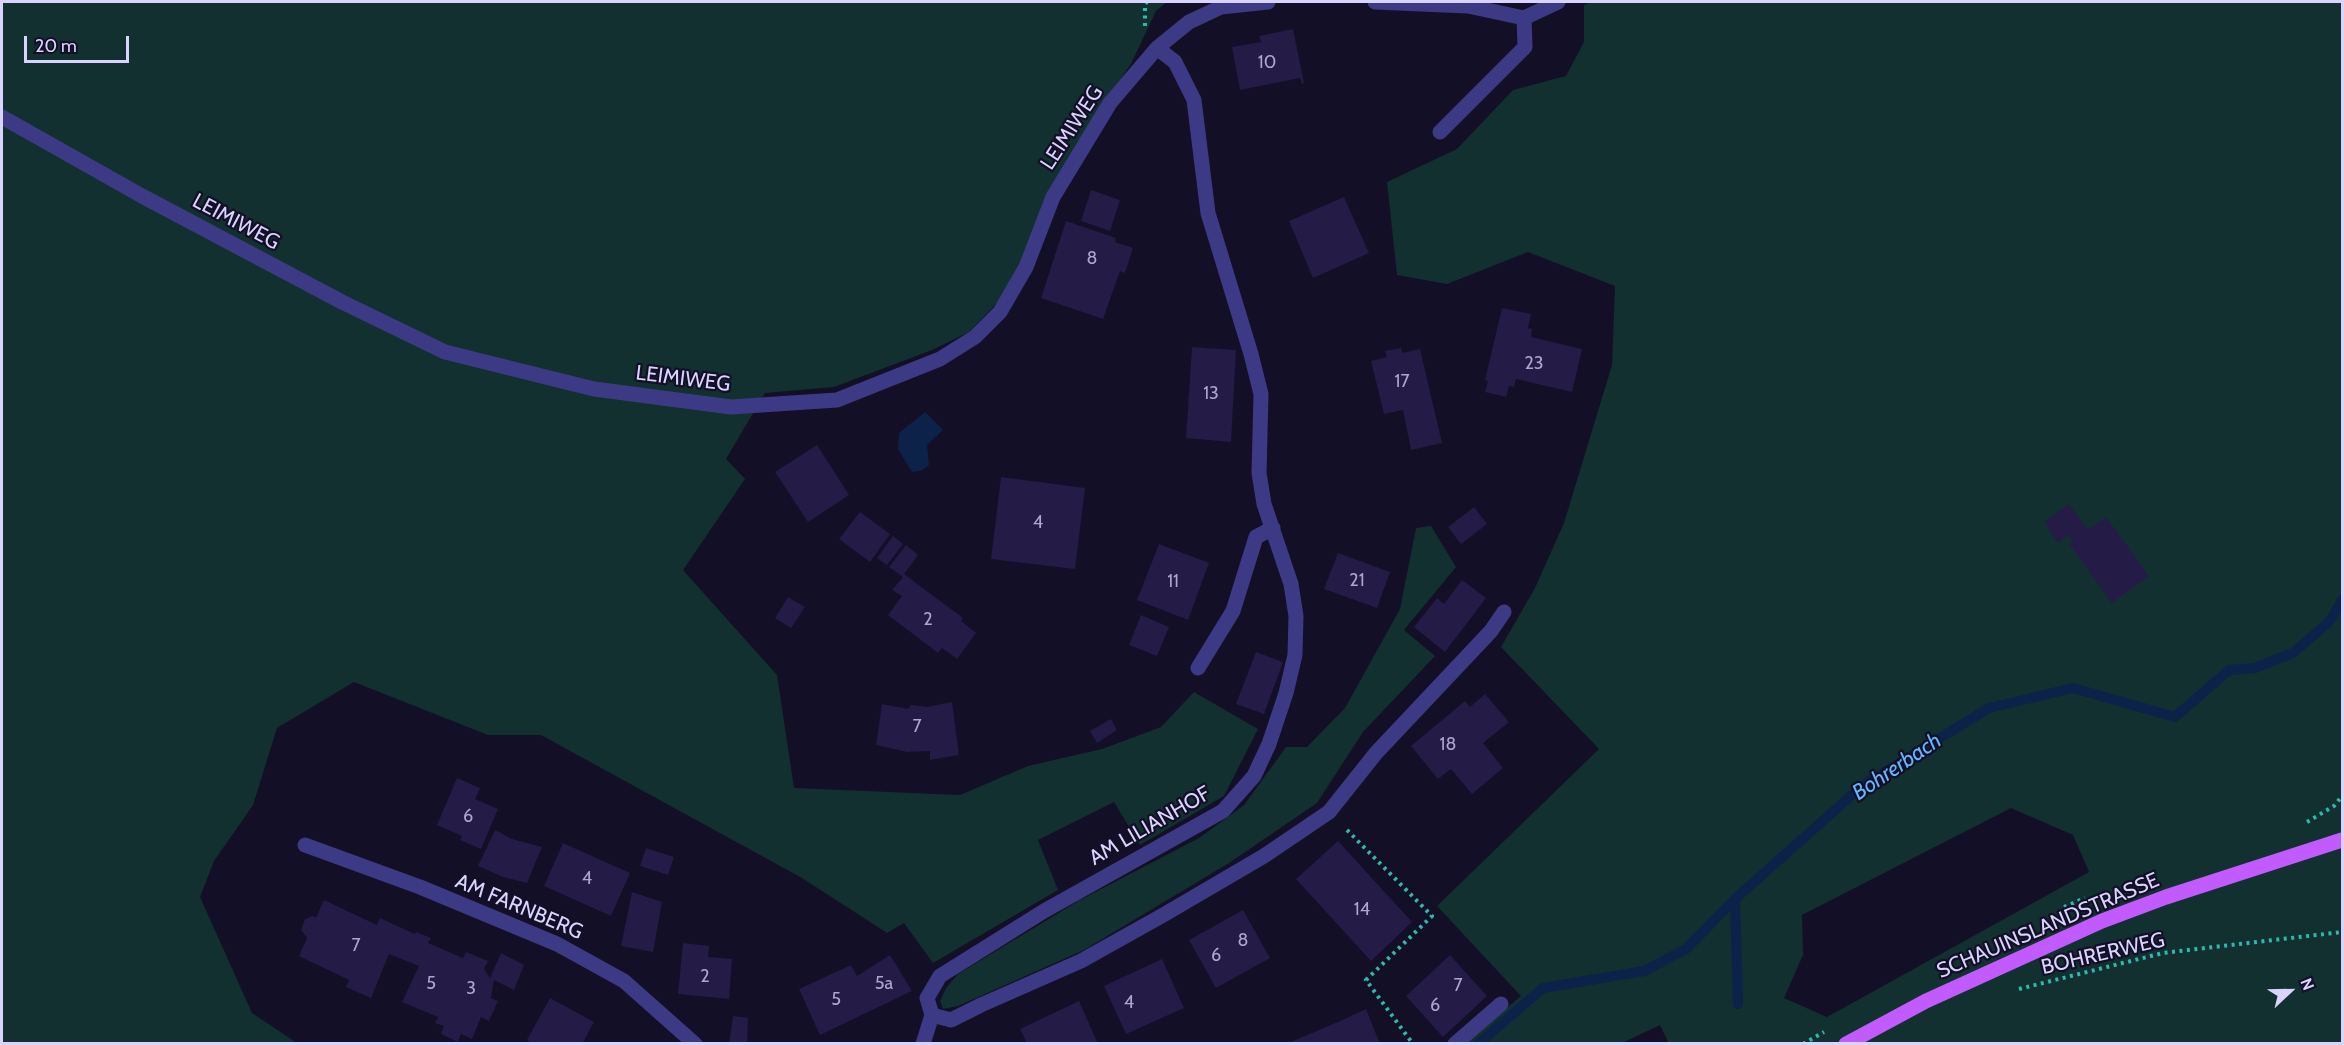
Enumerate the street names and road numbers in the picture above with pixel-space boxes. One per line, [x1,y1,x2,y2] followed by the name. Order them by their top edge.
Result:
[1036,81,1108,175] street label: LEIMIWEG
[188,189,284,255] street label: LEIMIWEG
[634,361,732,397] street label: LEIMIWEG
[1085,781,1215,871] street label: AM LILIANHOF
[1933,868,2163,984] street label: SCHAUINSLANDSTRASSE
[452,869,586,945] street label: AM FARNBERG
[2039,928,2167,980] street label: BOHRERWEG

